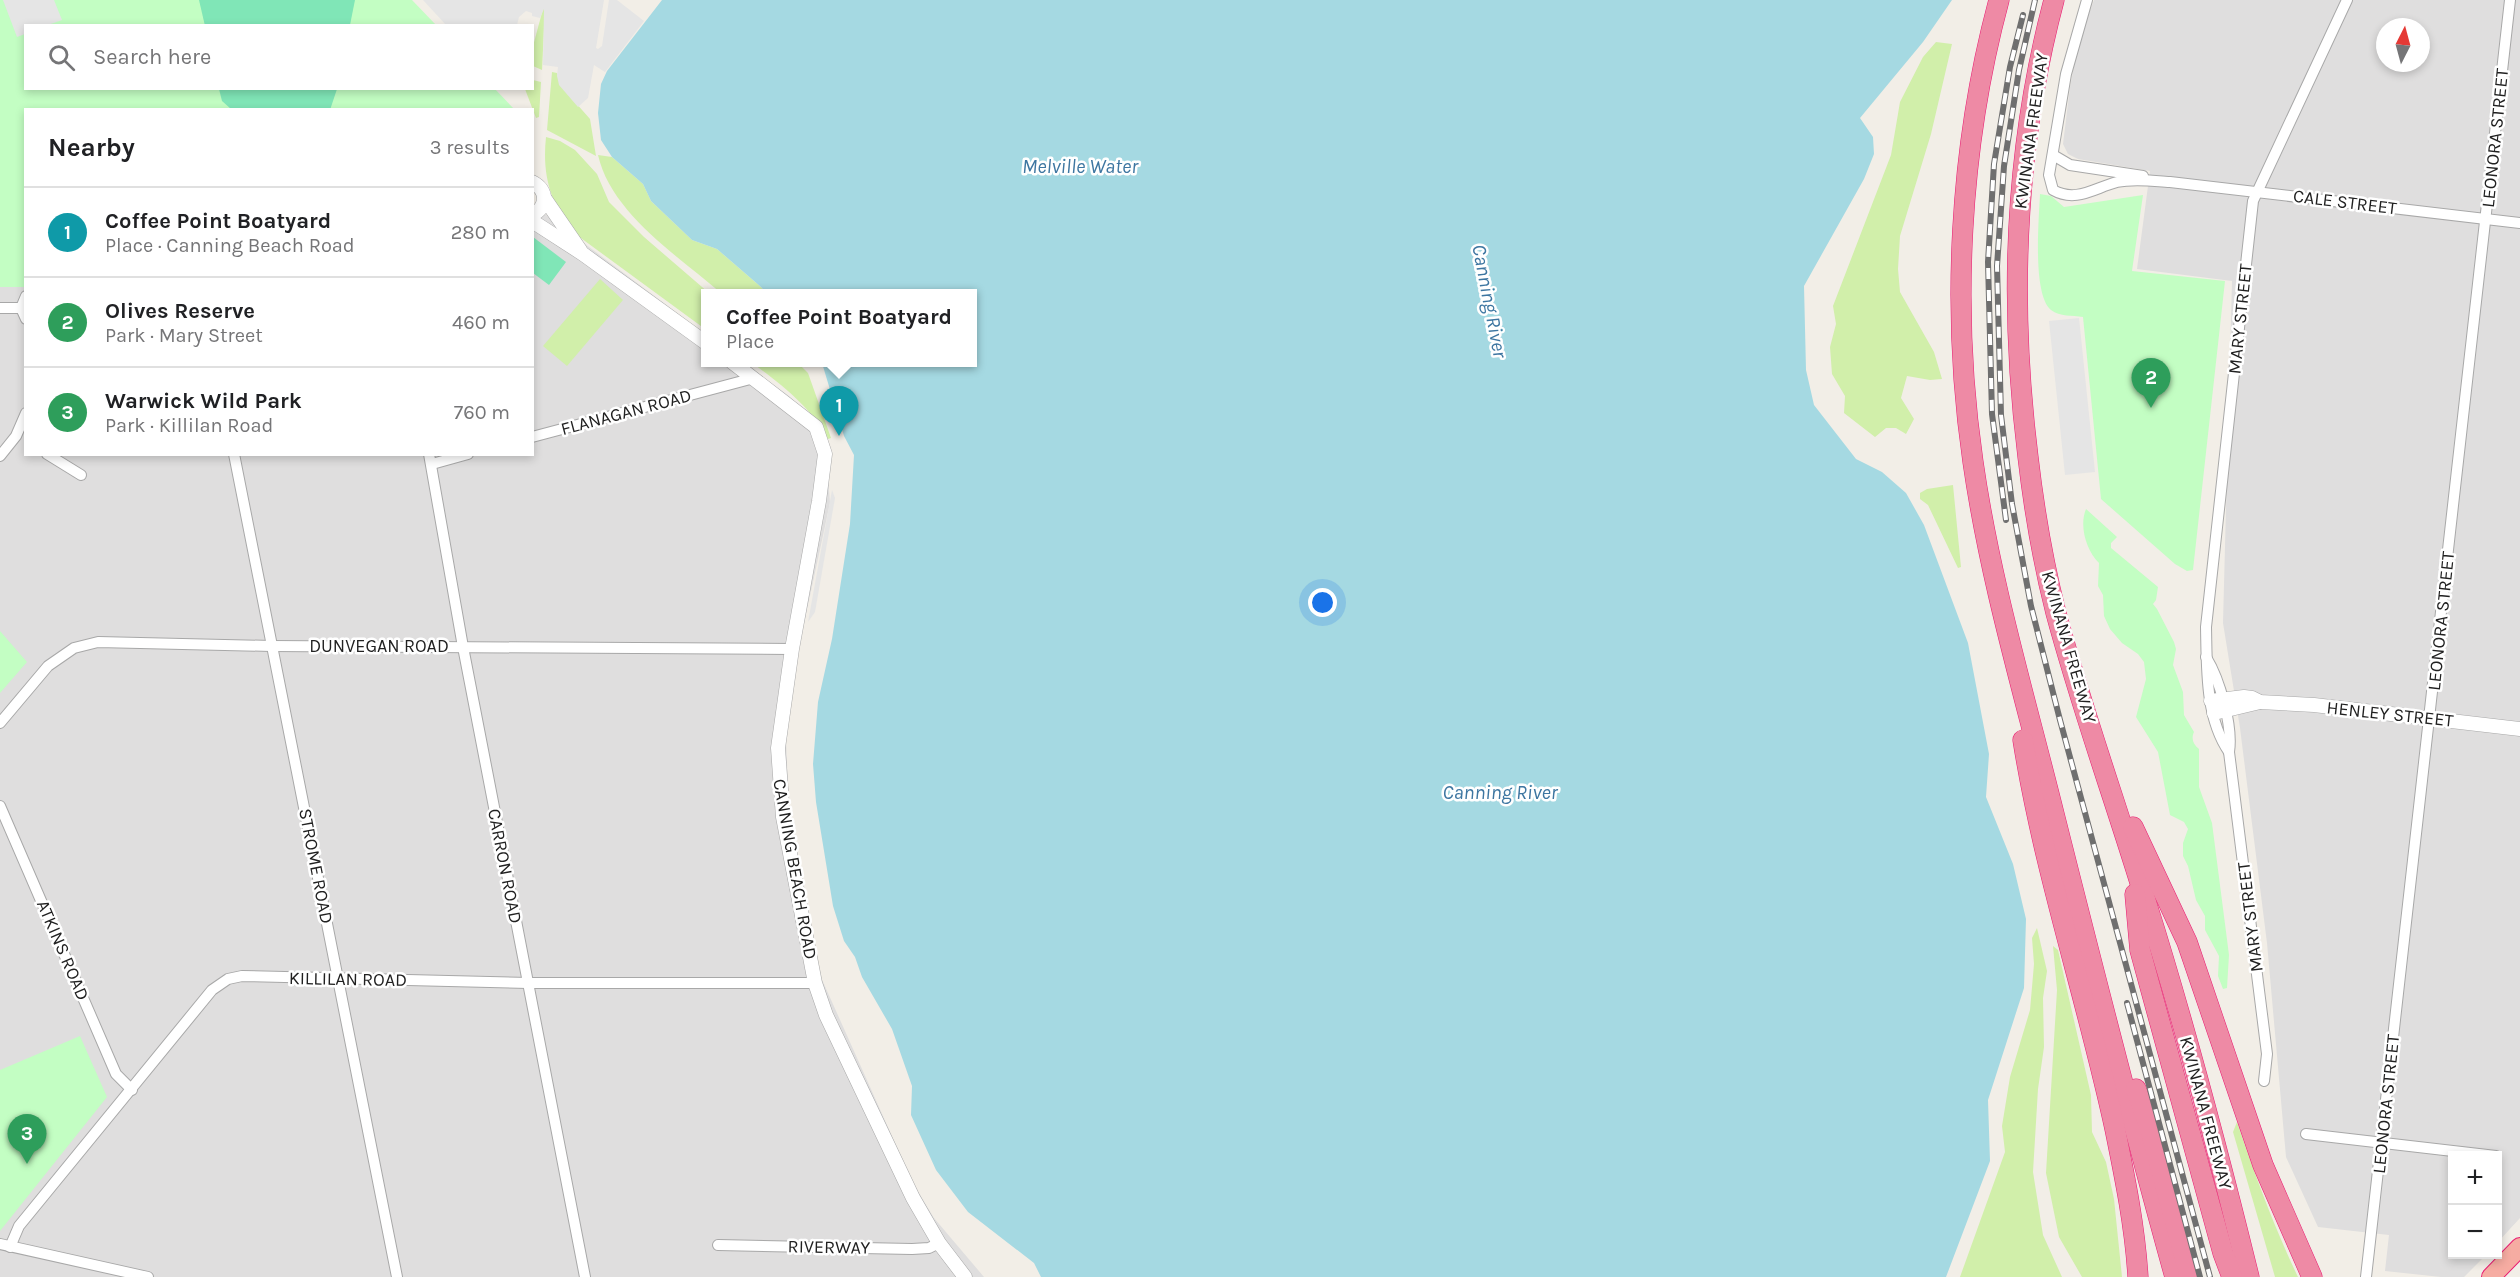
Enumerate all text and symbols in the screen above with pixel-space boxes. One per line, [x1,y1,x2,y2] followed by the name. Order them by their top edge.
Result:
[2376,18,2430,72] north arrow
[24,24,534,90] search box
[45,41,78,74] icon: search
[93,44,211,70] text: Search here
[2009,51,2053,211] street label: KWINANA FREEWAY
[2477,67,2513,209] street label: LEONORA STREET
[48,132,135,163] text: Nearby
[430,136,510,159] text: 3 results
[1022,155,1139,178] water label: Melville Water
[2292,185,2398,219] street label: CALE STREET
[105,208,331,234] text: Coffee Point Boatyard
[64,221,71,244] text: 1
[451,221,510,244] text: 280 m
[105,234,355,257] text: Place · Canning Beach Road
[1467,242,1512,361] water label: Canning River
[2223,263,2257,375] street label: MARY STREET
[701,289,977,367] popup
[105,298,255,324] text: Olives Reserve
[726,304,952,330] text: Coffee Point Boatyard
[61,311,74,334] text: 2
[452,311,510,334] text: 460 m
[105,324,263,347] text: Park · Mary Street
[726,330,774,353] text: Place
[2132,358,2170,408] pin: 2
[558,384,694,440] street label: FLANAGAN ROAD
[820,386,858,436] pin: 1
[105,388,302,414] text: Warwick Wild Park
[61,401,74,424] text: 3
[454,401,510,424] text: 760 m
[105,414,273,437] text: Park · Killilan Road
[2423,550,2459,692] street label: LEONORA STREET
[2037,568,2101,726] street label: KWINANA FREEWAY
[1308,588,1337,617] your location
[309,635,449,657] street label: DUNVEGAN ROAD
[2326,696,2454,732] street label: HENLEY STREET
[768,777,822,961] street label: CANNING BEACH ROAD
[1442,781,1559,804] water label: Canning River
[294,806,338,926] street label: STROME ROAD
[483,807,527,925] street label: CARRON ROAD
[2232,861,2268,973] street label: MARY STREET
[32,896,94,1004] street label: ATKINS ROAD
[289,967,407,991] street label: KILLILAN ROAD
[2368,1033,2404,1175] street label: LEONORA STREET
[2175,1034,2237,1192] street label: KWINANA FREEWAY
[8,1114,46,1164] pin: 3
[2448,1151,2502,1259] map controls
[2448,1151,2502,1205] button: +
[2448,1205,2502,1259] button: −
[788,1235,871,1259] street label: RIVERWAY

